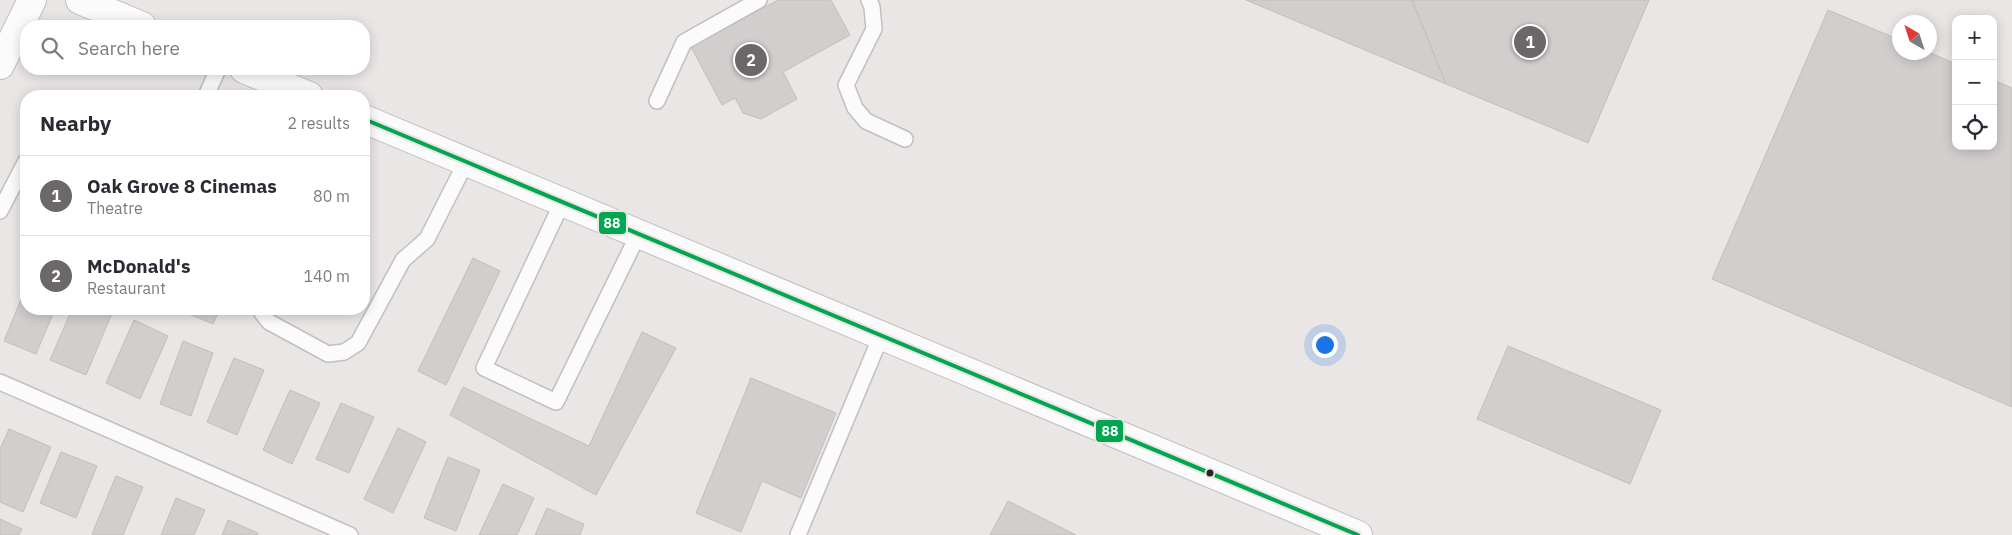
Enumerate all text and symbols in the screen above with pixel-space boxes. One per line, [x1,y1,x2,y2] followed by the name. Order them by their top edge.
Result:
[1892,15,1937,60] north arrow
[1952,15,1997,150] map controls
[1952,15,1997,60] button: +
[20,20,370,75] search box
[1514,23,1546,61] pin: 1
[38,34,66,62] icon: search
[78,36,180,60] text: Search here
[735,41,767,79] pin: 2
[1952,60,1997,105] button: −
[1952,105,1997,150] button: locate
[40,109,111,137] text: Nearby
[287,113,350,133] text: 2 results
[87,174,277,198] text: Oak Grove 8 Cinemas
[51,186,61,206] text: 1
[313,186,350,206] text: 80 m
[87,198,143,218] text: Theatre
[598,211,627,235] line badge: 88
[604,214,620,232] text: 88
[87,254,190,278] text: McDonald's
[51,266,61,286] text: 2
[303,266,350,286] text: 140 m
[87,278,166,298] text: Restaurant
[1312,332,1338,358] your location
[1095,419,1124,443] line badge: 88
[1102,422,1118,440] text: 88
[1205,468,1215,478] unlabelled marker

